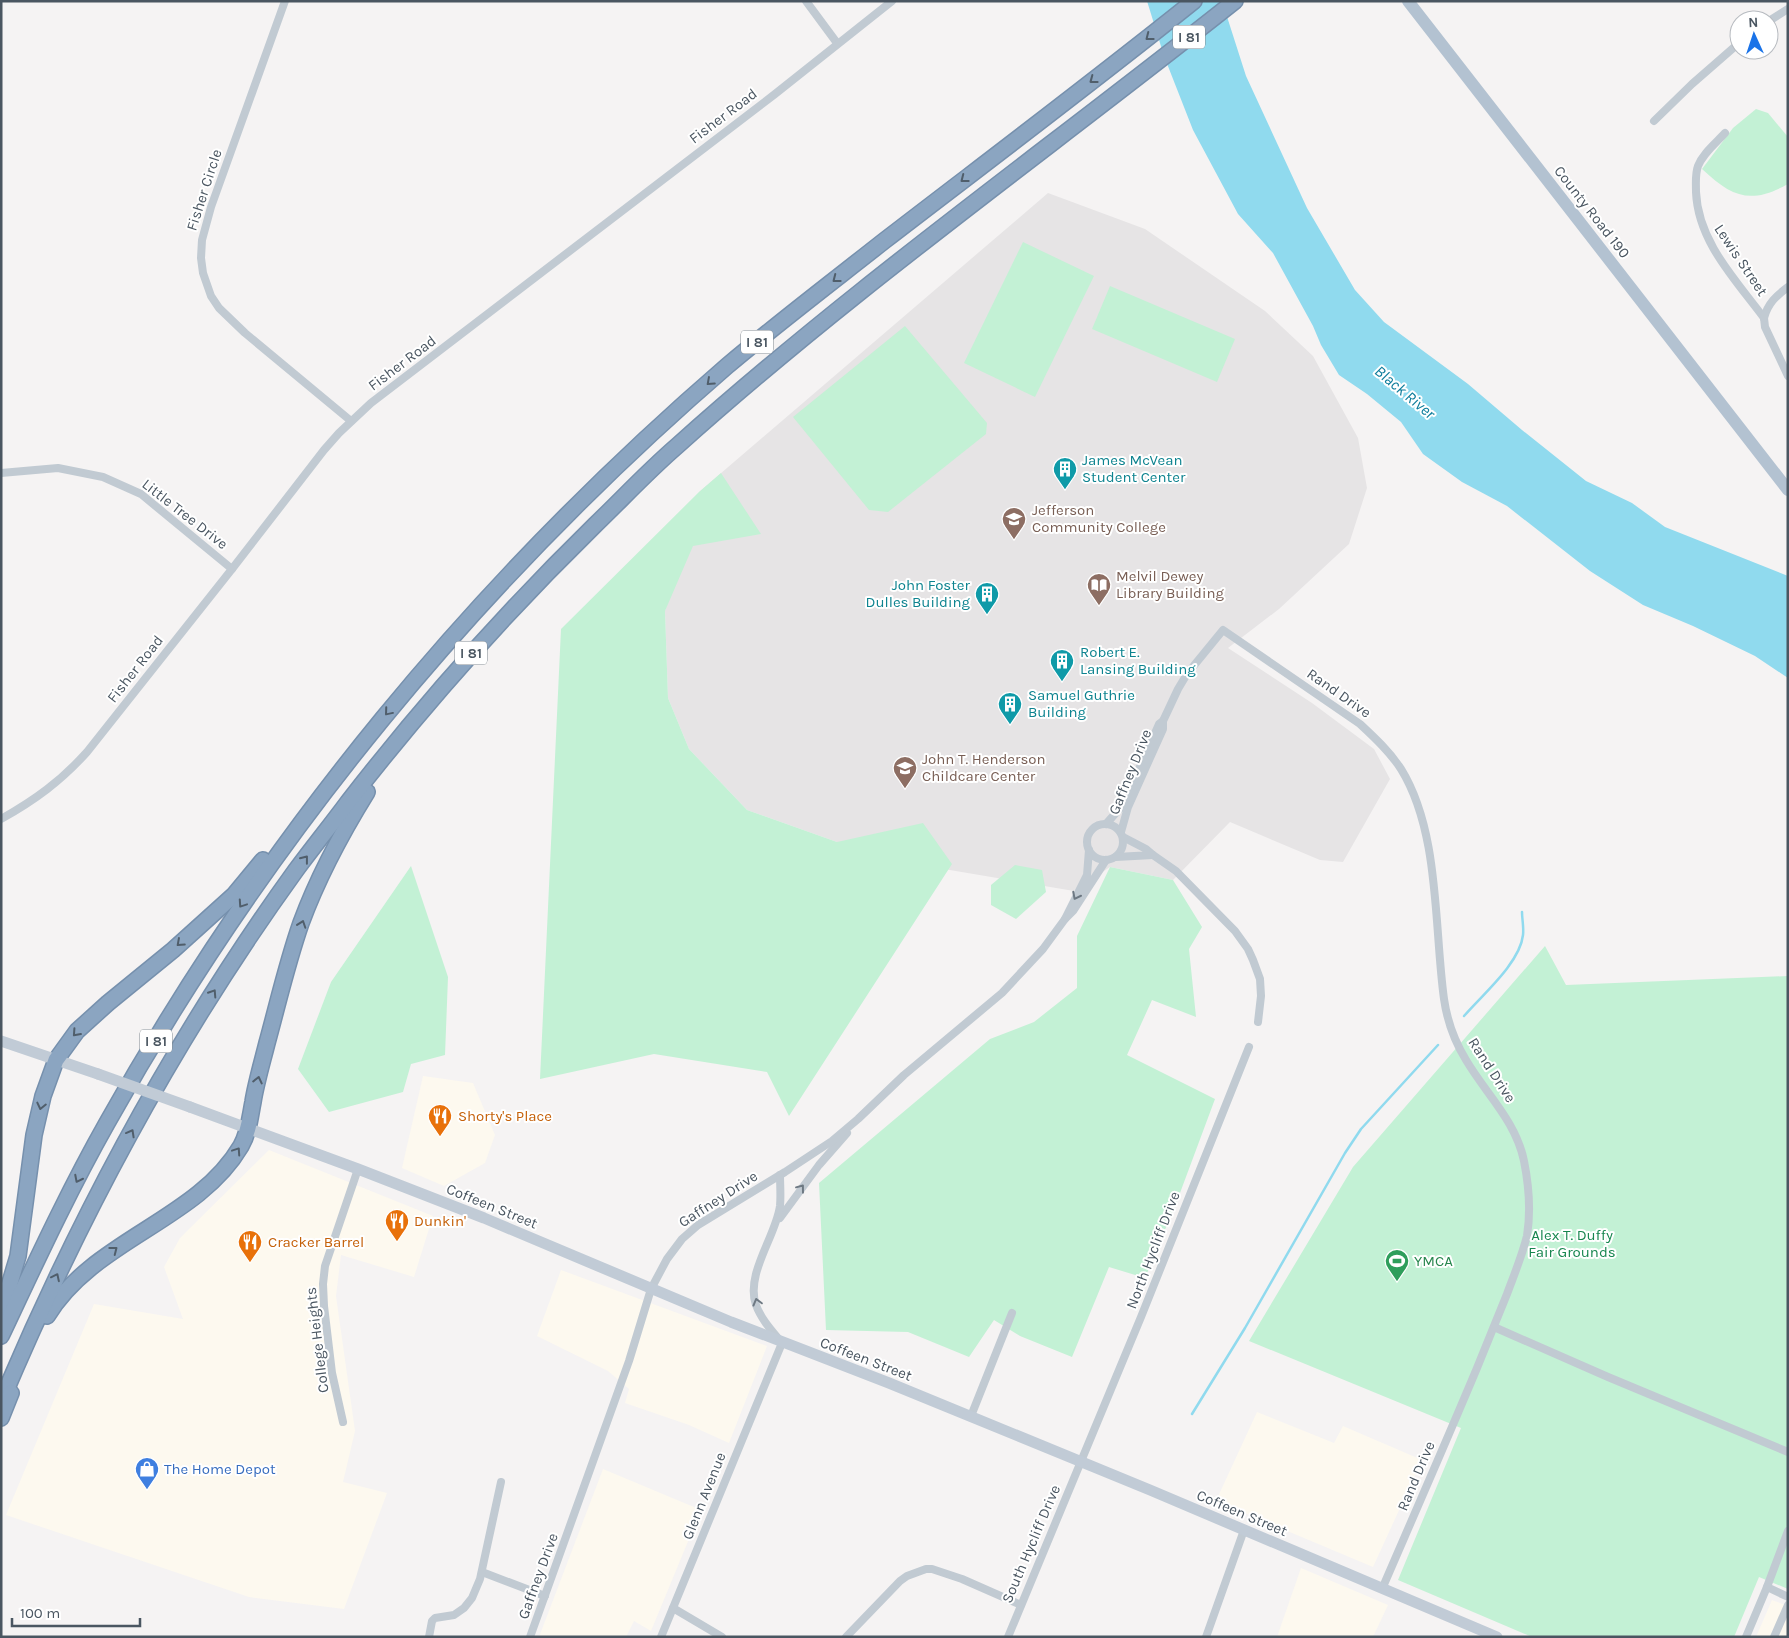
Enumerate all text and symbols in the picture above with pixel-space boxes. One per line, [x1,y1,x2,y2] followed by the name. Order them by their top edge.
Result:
[1729,10,1779,60] north arrow
[1748,14,1759,31] text: N
[1173,26,1205,48] road number: I 81
[1146,31,1155,39] one-way arrow
[1090,75,1099,83] one-way arrow
[685,85,761,147] street label: Fisher Road
[182,147,226,233] street label: Fisher Circle
[1550,162,1634,262] street label: County Road 190
[961,174,970,182] one-way arrow
[1710,221,1772,300] street label: Lewis Street
[832,273,842,282] one-way arrow
[741,331,773,354] road number: I 81
[364,332,440,394] street label: Fisher Road
[1371,361,1440,423] water label: Black River
[707,376,716,385] one-way arrow
[1082,451,1186,486] place label: James McVean Student Center
[1052,456,1078,490] building icon: James McVean Student Center
[138,475,232,553] street label: Little Tree Drive
[1032,501,1166,536] place label: Jefferson Community College
[1001,506,1027,540] school or university icon: Jefferson Community College
[1116,567,1225,602] place label: Melvil Dewey Library Building
[1086,572,1112,606] library icon: Melvil Dewey Library Building
[866,576,971,611] place label: John Foster Dulles Building
[974,581,1000,615] building icon: John Foster Dulles Building
[103,632,167,706] street label: Fisher Road
[455,641,487,664] road number: I 81
[1080,643,1196,678] place label: Robert E. Lansing Building
[1049,648,1075,682] building icon: Robert E. Lansing Building
[1304,664,1374,722] street label: Rand Drive
[1028,686,1135,721] place label: Samuel Guthrie Building
[997,691,1023,725] building icon: Samuel Guthrie Building
[384,706,393,715] one-way arrow
[1105,727,1155,817] street label: Gaffney Drive
[922,750,1046,785] place label: John T. Henderson Childcare Center
[892,755,918,789] school or university icon: John T. Henderson Childcare Center
[299,855,308,864] one-way arrow
[1072,891,1082,900] one-way arrow
[239,899,248,908] one-way arrow
[296,920,306,929] one-way arrow
[177,937,186,946] one-way arrow
[207,989,217,998] one-way arrow
[73,1027,82,1036] one-way arrow
[140,1030,172,1052] road number: I 81
[1464,1034,1520,1106] street label: Rand Drive
[252,1076,263,1085] one-way arrow
[36,1102,47,1111] one-way arrow
[427,1103,453,1137] restaurant icon: Shorty's Place
[458,1107,552,1125] place label: Shorty's Place
[125,1129,135,1138] one-way arrow
[231,1147,240,1157] one-way arrow
[675,1167,761,1231] street label: Gaffney Drive
[74,1173,84,1182] one-way arrow
[444,1180,541,1233] street label: Coffeen Street
[796,1185,804,1194] one-way arrow
[1122,1189,1184,1311] street label: North Hycliff Drive
[384,1208,410,1242] restaurant icon: Dunkin'
[414,1212,466,1230] place label: Dunkin'
[1528,1226,1616,1261] park label: Alex T. Duffy Fair Grounds
[237,1229,263,1263] restaurant icon: Cracker Barrel
[268,1233,364,1251] place label: Cracker Barrel
[108,1247,118,1256] one-way arrow
[1384,1248,1410,1282] sports icon: YMCA
[1414,1252,1453,1270] place label: YMCA
[50,1273,60,1282] one-way arrow
[302,1286,332,1394] street label: College Heights
[752,1298,762,1306] one-way arrow
[818,1333,915,1385] street label: Coffeen Street
[1393,1438,1439,1514] street label: Rand Drive
[678,1450,730,1542] street label: Glenn Avenue
[134,1456,160,1490] shop icon: The Home Depot
[164,1460,276,1478] place label: The Home Depot
[998,1482,1064,1606] street label: South Hycliff Drive
[1194,1486,1290,1540] street label: Coffeen Street
[514,1530,562,1622] street label: Gaffney Drive
[12,1596,140,1628] scale bar
[20,1604,60,1622] text: 100 m

